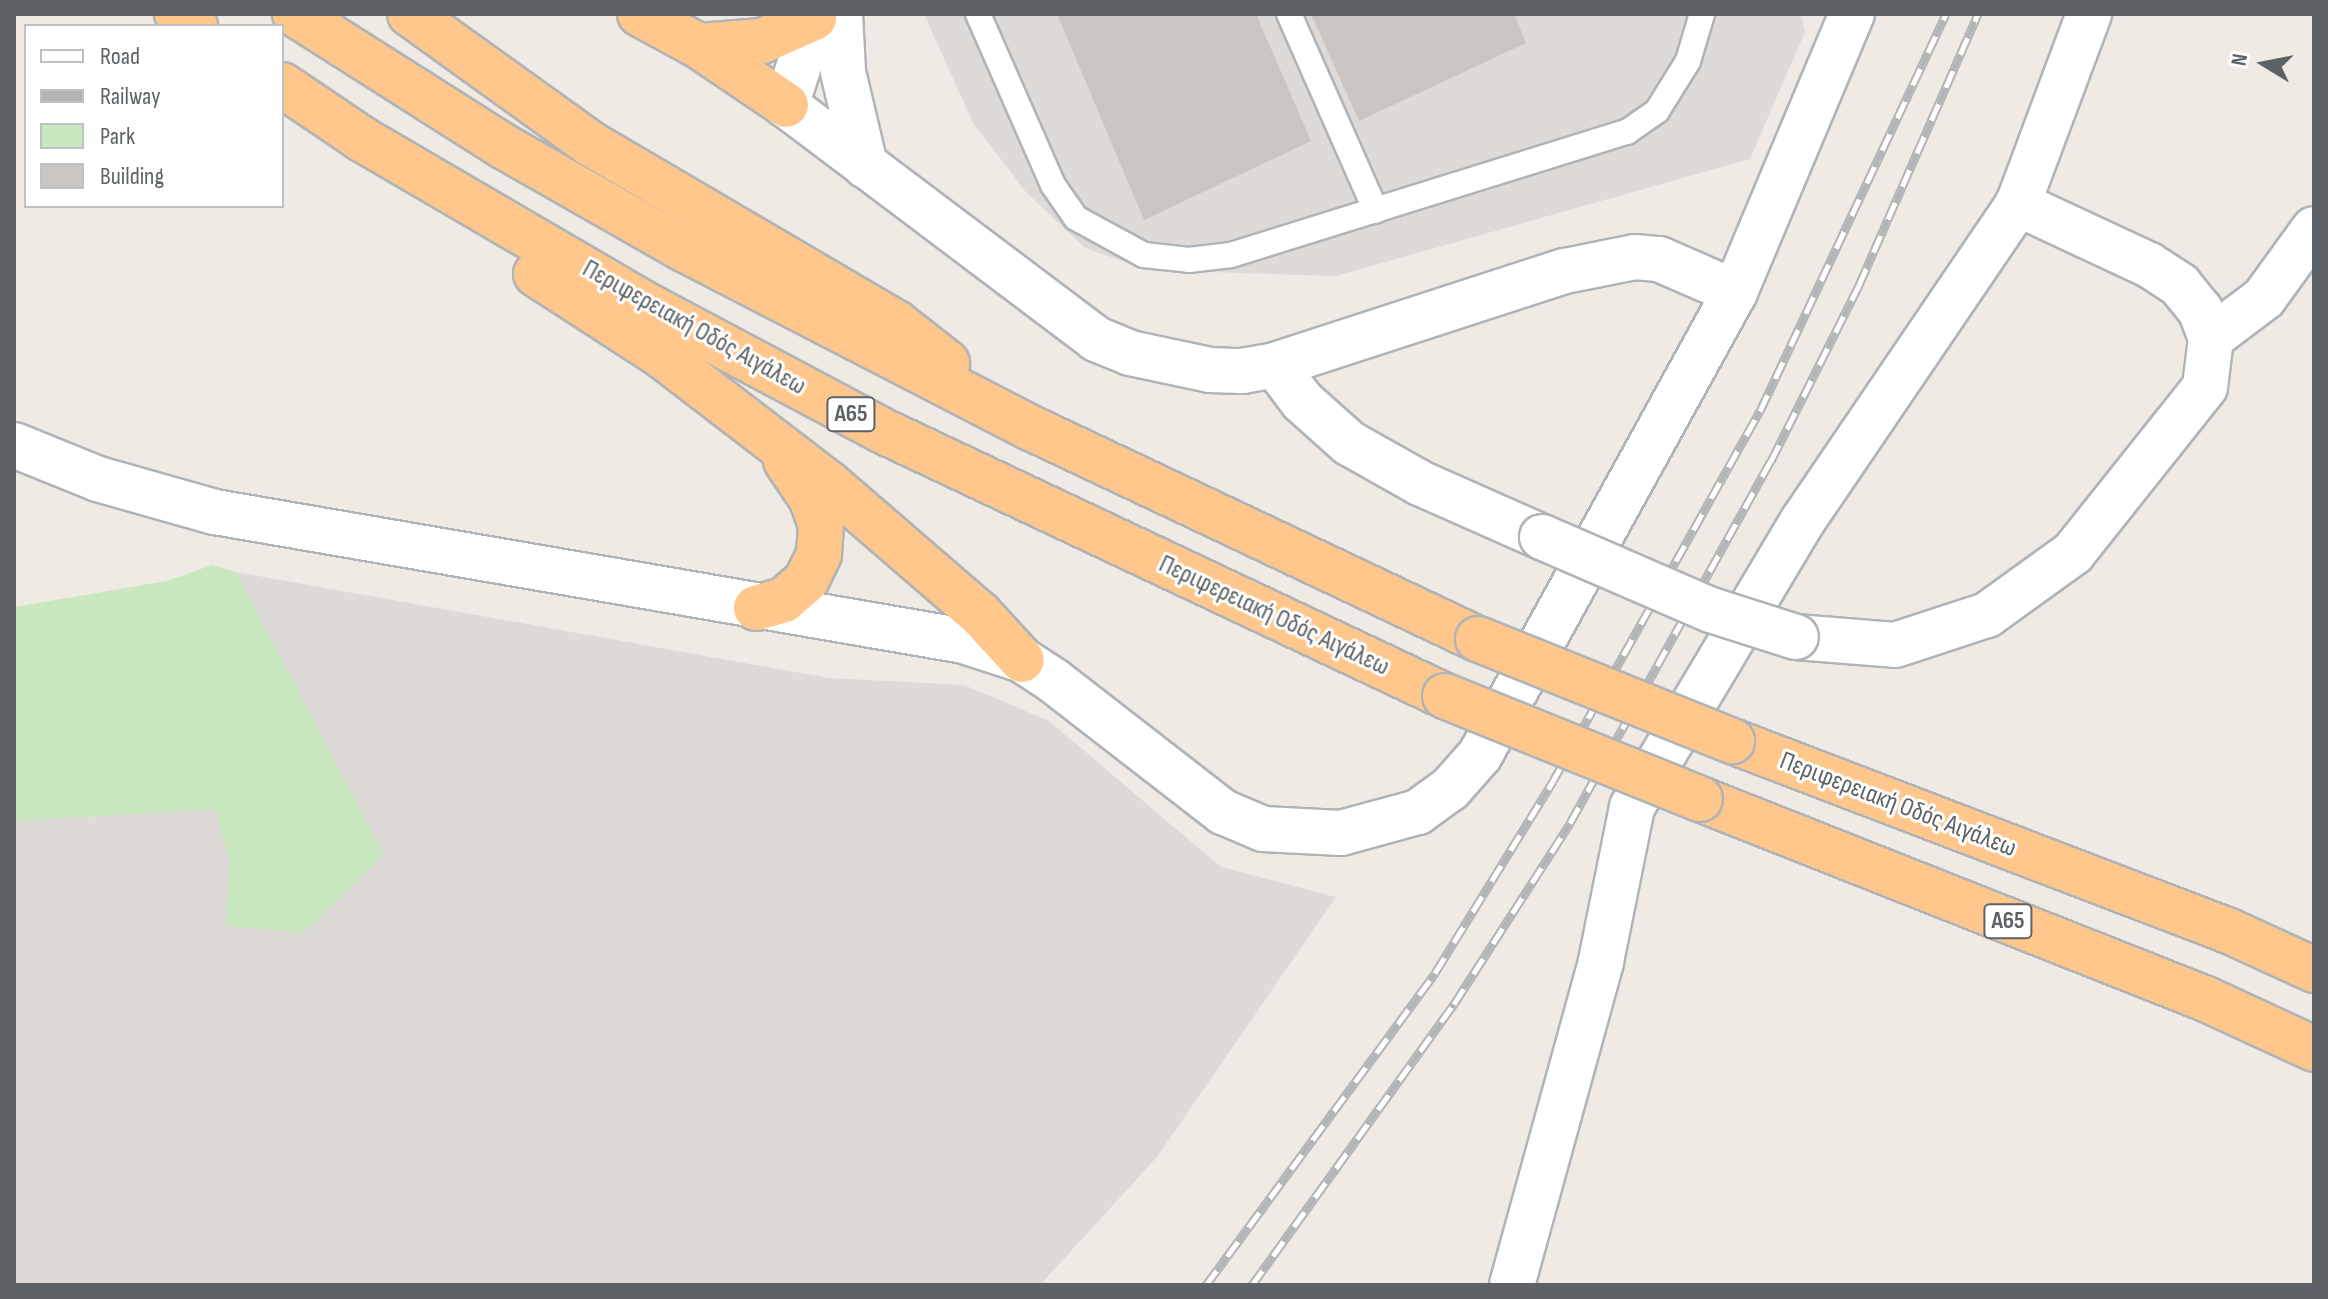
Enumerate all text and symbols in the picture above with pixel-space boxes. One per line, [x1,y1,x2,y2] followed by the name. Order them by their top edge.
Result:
[24,24,284,208] legend
[2224,24,2304,104] north arrow
[100,42,140,71] text: Road
[2226,52,2254,68] text: N
[100,82,160,111] text: Railway
[100,122,135,151] text: Park
[100,162,164,191] text: Building
[577,254,811,402] street label: Περιφερειακή Οδός Αιγάλεω
[825,394,877,434] road number: Α65
[1154,549,1394,683] street label: Περιφερειακή Οδός Αιγάλεω
[1775,745,2021,865] street label: Περιφερειακή Οδός Αιγάλεω
[1982,901,2034,941] road number: Α65

